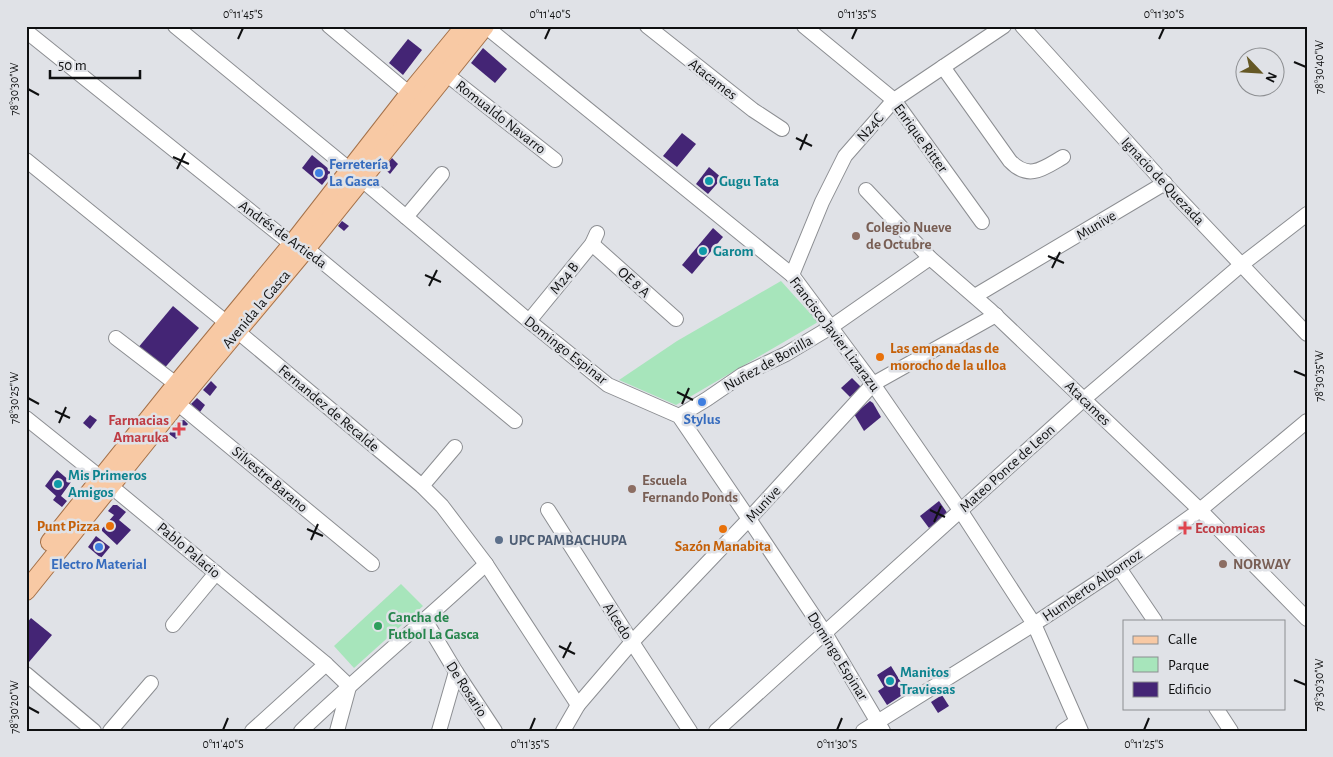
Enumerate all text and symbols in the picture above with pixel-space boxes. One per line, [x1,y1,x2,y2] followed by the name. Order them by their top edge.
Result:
[223,8,263,20] text: 0°11'45"S
[529,8,571,20] text: 0°11'40"S
[837,8,877,20] text: 0°11'35"S
[1144,8,1185,20] text: 0°11'30"S
[1313,40,1325,94] text: 78°30'40"W
[50,48,140,80] scale bar
[1236,48,1286,98] north arrow
[686,56,740,103] street label: Atacames
[58,58,87,73] text: 50 m
[8,62,20,116] text: 78°30'30"W
[1262,70,1279,84] text: N
[453,78,548,157] street label: Romualdo Navarro
[891,101,951,176] street label: Enrique Ritter
[854,110,887,144] street label: N24C
[1118,135,1207,228] street label: Ignacio de Quezada
[329,157,388,189] place label: Ferretería La Gasca
[313,167,325,179] marker: Ferretería La Gasca
[719,174,779,189] place label: Gugu Tata
[703,175,715,187] marker: Gugu Tata
[236,198,329,271] street label: Andrés de Artieda
[1074,208,1119,243] street label: Munive
[866,220,952,252] place label: Colegio Nueve de Octubre
[850,230,862,242] marker: Colegio Nueve de Octubre
[713,244,754,259] place label: Garom
[697,245,709,257] marker: Garom
[547,259,582,297] street label: M24 B
[615,264,653,301] street label: OE 8 A
[219,267,293,351] street label: Avenida la Gasca
[787,274,883,395] street label: Francisco Javier Lizarazu
[521,313,610,387] street label: Domingo Espinar
[721,333,815,394] street label: Nuñez de Bonilla
[890,341,1006,373] place label: Las empanadas de morocho de la ulloa
[1313,350,1325,402] text: 78°30'35"W
[874,351,886,363] marker: Las empanadas de morocho de la ulloa
[276,362,382,455] street label: Fernandez de Recalde
[8,372,20,424] text: 78°30'25"W
[1062,378,1113,429] street label: Atacames
[696,396,708,408] marker: Stylus
[684,412,721,427] place label: Stylus
[108,413,169,445] place label: Farmacias Amaruka
[957,422,1058,515] street label: Mateo Ponce de Leon
[173,423,185,435] marker: Farmacias Amaruka
[229,444,310,515] street label: Silvestre Barano
[68,468,147,500] place label: Mis Primeros Amigos
[642,473,738,505] place label: Escuela Fernando Ponds
[52,478,64,490] marker: Mis Primeros Amigos
[626,483,638,495] marker: Escuela Fernando Ponds
[743,483,784,525] street label: Munive
[37,519,100,534] place label: Punt Pizza
[104,520,116,532] marker: Punt Pizza
[154,520,223,581] street label: Pablo Palacio
[1195,521,1266,536] place label: Economicas
[1179,522,1191,534] marker: Economicas
[717,523,729,535] marker: Sazón Manabita
[509,533,627,548] place label: UPC PAMBACHUPA
[493,534,505,546] marker: UPC PAMBACHUPA
[675,539,771,554] place label: Sazón Manabita
[93,541,105,553] marker: Electro Material
[1040,547,1145,624] street label: Humberto Albornoz
[51,557,147,572] place label: Electro Material
[1233,557,1292,572] place label: NORWAY
[1217,558,1229,570] marker: NORWAY
[600,600,635,642] street label: Alcedo
[388,610,479,642] place label: Cancha de Futbol La Gasca
[804,610,871,703] street label: Domingo Espinar
[372,620,384,632] marker: Cancha de Futbol La Gasca
[1123,620,1286,710] legend
[1168,632,1197,647] text: Calle
[1168,658,1209,673] text: Parque
[1313,658,1325,712] text: 78°30'30"W
[443,659,490,720] street label: De Rosario
[900,665,956,697] place label: Manitos Traviesas
[884,675,896,687] marker: Manitos Traviesas
[8,680,20,734] text: 78°30'20"W
[1168,682,1211,697] text: Edificio
[202,738,244,750] text: 0°11'40"S
[510,738,550,750] text: 0°11'35"S
[817,738,858,750] text: 0°11'30"S
[1124,738,1164,750] text: 0°11'25"S

